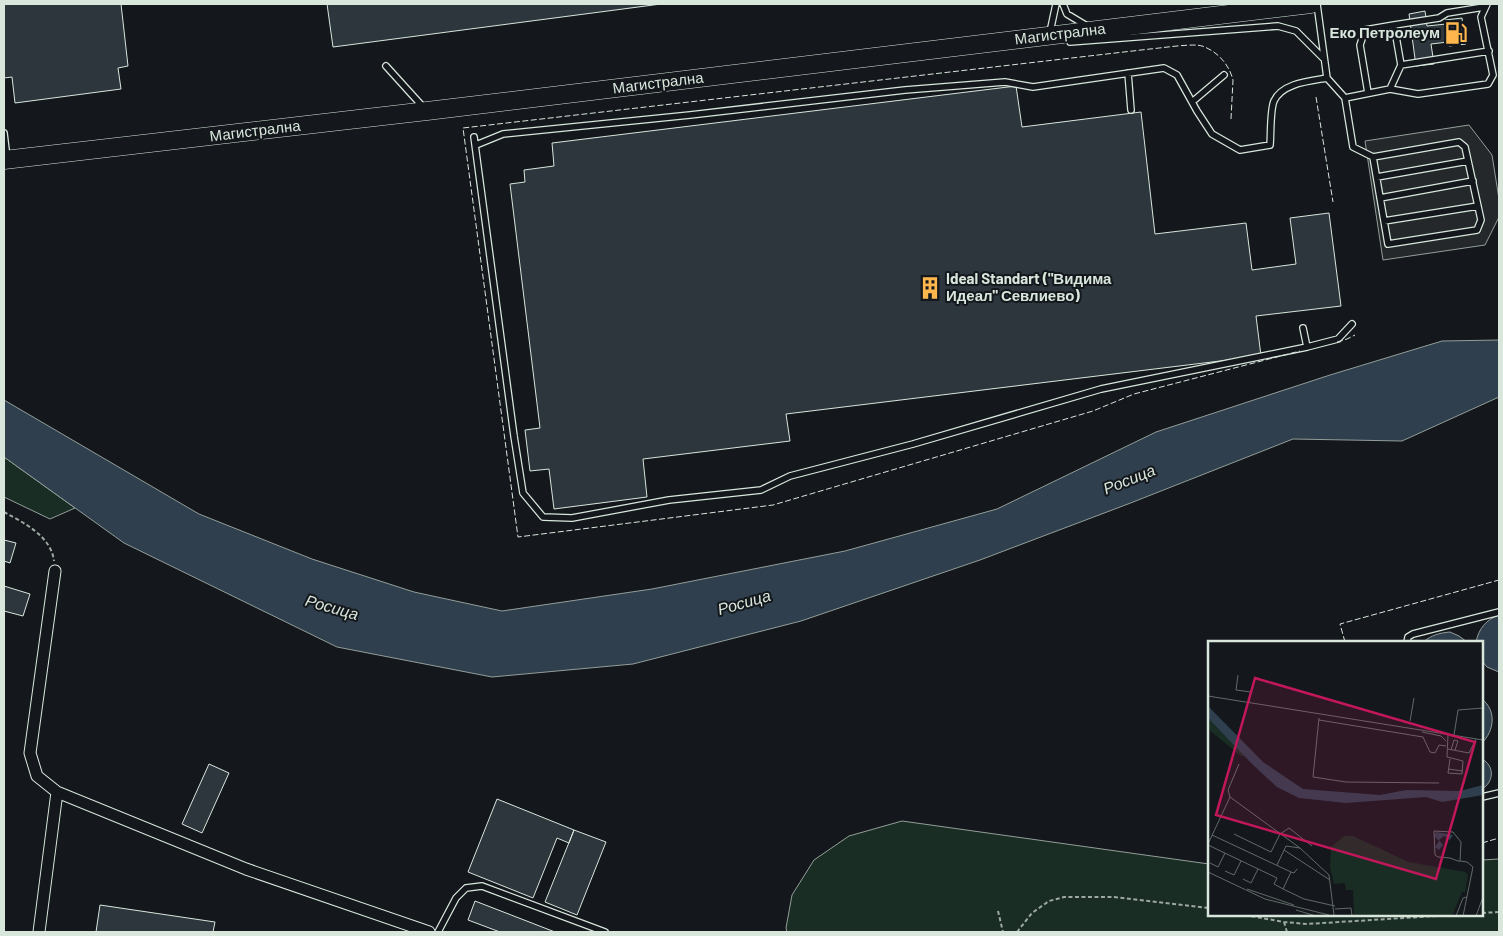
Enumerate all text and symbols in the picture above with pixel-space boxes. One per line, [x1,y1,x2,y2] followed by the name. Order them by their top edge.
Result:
[1013,18,1107,48] street label: Магистрална
[1443,20,1469,46] fuel station icon: Еко Петролеум
[1330,23,1440,41] place label: Еко Петролеум
[611,67,705,97] street label: Магистрална
[208,115,302,145] street label: Магистрална
[946,269,1112,304] place label: Ideal Standart ("Видима Идеал" Севлиево)
[917,275,943,301] building icon: Ideal Standart ("Видима Идеал" Севлиево)
[1100,459,1158,498] water label: Росица
[715,585,773,618] water label: Росица
[303,590,361,623] water label: Росица
[1208,641,1483,916] inset map

